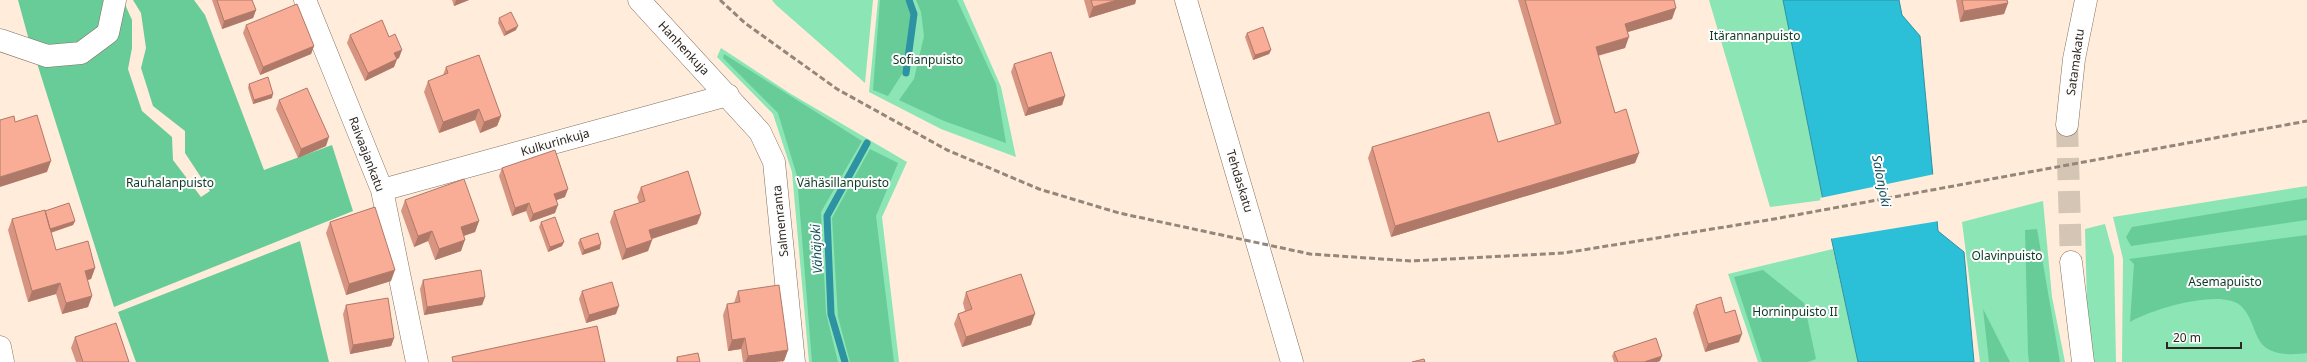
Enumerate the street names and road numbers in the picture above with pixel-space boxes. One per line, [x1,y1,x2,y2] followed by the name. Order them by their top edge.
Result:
[654,17,714,79] street label: Hanhenkuja
[2062,28,2088,96] street label: Satamakatu
[345,114,389,194] street label: Raivaajankatu
[519,124,591,160] street label: Kulkurinkuja
[1222,148,1258,214] street label: Tehdaskatu
[768,184,792,258] street label: Salmenranta

